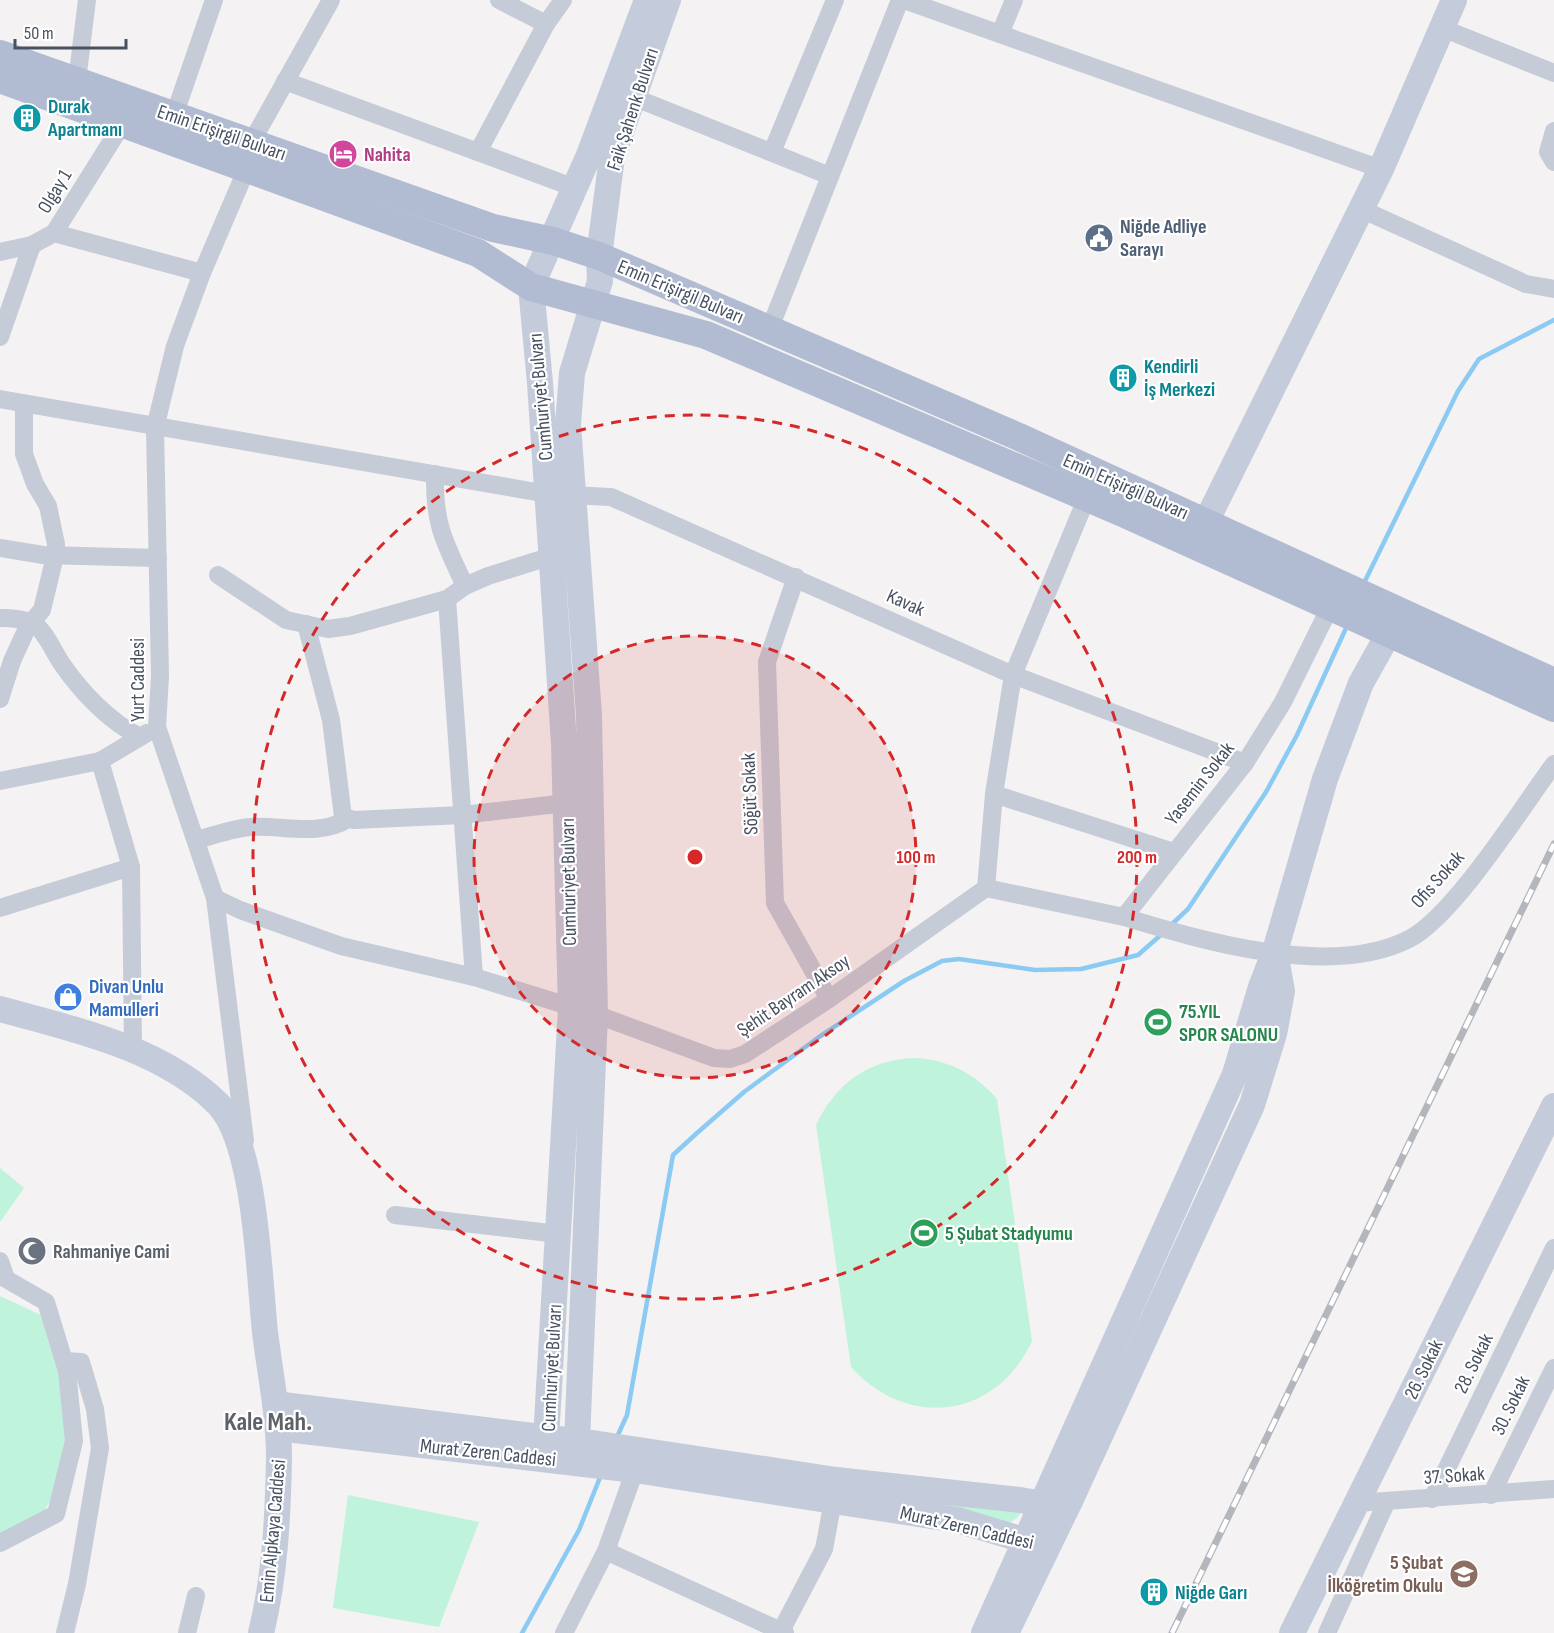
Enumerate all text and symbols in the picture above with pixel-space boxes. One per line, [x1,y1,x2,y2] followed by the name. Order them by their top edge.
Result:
[15,12,126,50] scale bar
[24,23,54,44] text: 50 m
[602,45,664,174] street label: Faik Şahenk Bulvarı
[47,95,122,142] place label: Durak Apartmanı
[154,100,289,166] street label: Emin Erişirgil Bulvarı
[11,102,43,134] building icon: Durak Apartmanı
[327,138,359,170] hotel icon: Nahita
[364,143,411,167] place label: Nahita
[33,165,77,218] street label: Olgay 1
[1120,215,1207,262] place label: Niğde Adliye Sarayı
[1083,222,1115,254] public building icon: Niğde Adliye Sarayı
[614,255,747,329] street label: Emin Erişirgil Bulvarı
[523,332,559,462] street label: Cumhuriyet Bulvarı
[1144,355,1215,402] place label: Kendirli İş Merkezi
[1107,362,1139,394] building icon: Kendirli İş Merkezi
[1059,449,1192,525] street label: Emin Erişirgil Bulvarı
[883,584,929,622] street label: Kavak
[126,638,150,722] street label: Yurt Caddesi
[1160,737,1240,830] street label: Yasemin Sokak
[737,752,763,835] street label: Söğüt Sokak
[556,818,582,946] street label: Cumhuriyet Bulvarı
[1406,846,1470,913] street label: Ofis Sokak
[685,847,705,867] centre of rings
[897,847,936,868] text: 100 m
[1117,847,1157,868] text: 200 m
[733,949,855,1042] street label: Şehit Bayram Aksoy
[89,975,164,1022] place label: Divan Unlu Mamulleri
[52,981,84,1013] shop icon: Divan Unlu Mamulleri
[1179,1000,1278,1047] place label: 75.YIL SPOR SALONU
[1142,1006,1174,1038] sports icon: 75.YIL SPOR SALONU
[908,1217,940,1249] sports icon: 5 Şubat Stadyumu
[945,1222,1073,1246] place label: 5 Şubat Stadyumu
[16,1235,48,1267] mosque icon: Rahmaniye Cami
[53,1240,169,1264] place label: Rahmaniye Cami
[537,1304,567,1432] street label: Cumhuriyet Bulvarı
[1449,1329,1499,1397] street label: 28. Sokak
[1399,1335,1449,1403] street label: 26. Sokak
[1486,1371,1536,1439] street label: 30. Sokak
[224,1407,312,1438] district label: Kale Mah.
[419,1434,557,1472] street label: Murat Zeren Caddesi
[255,1459,291,1604] street label: Emin Alpkaya Caddesi
[1423,1462,1486,1490] street label: 37. Sokak
[898,1501,1036,1555] street label: Murat Zeren Caddesi
[1327,1551,1443,1598] place label: 5 Şubat İlköğretim Okulu
[1448,1558,1480,1590] school or university icon: 5 Şubat İlköğretim Okulu
[1138,1576,1170,1608] building icon: Niğde Garı
[1175,1581,1247,1605] place label: Niğde Garı

